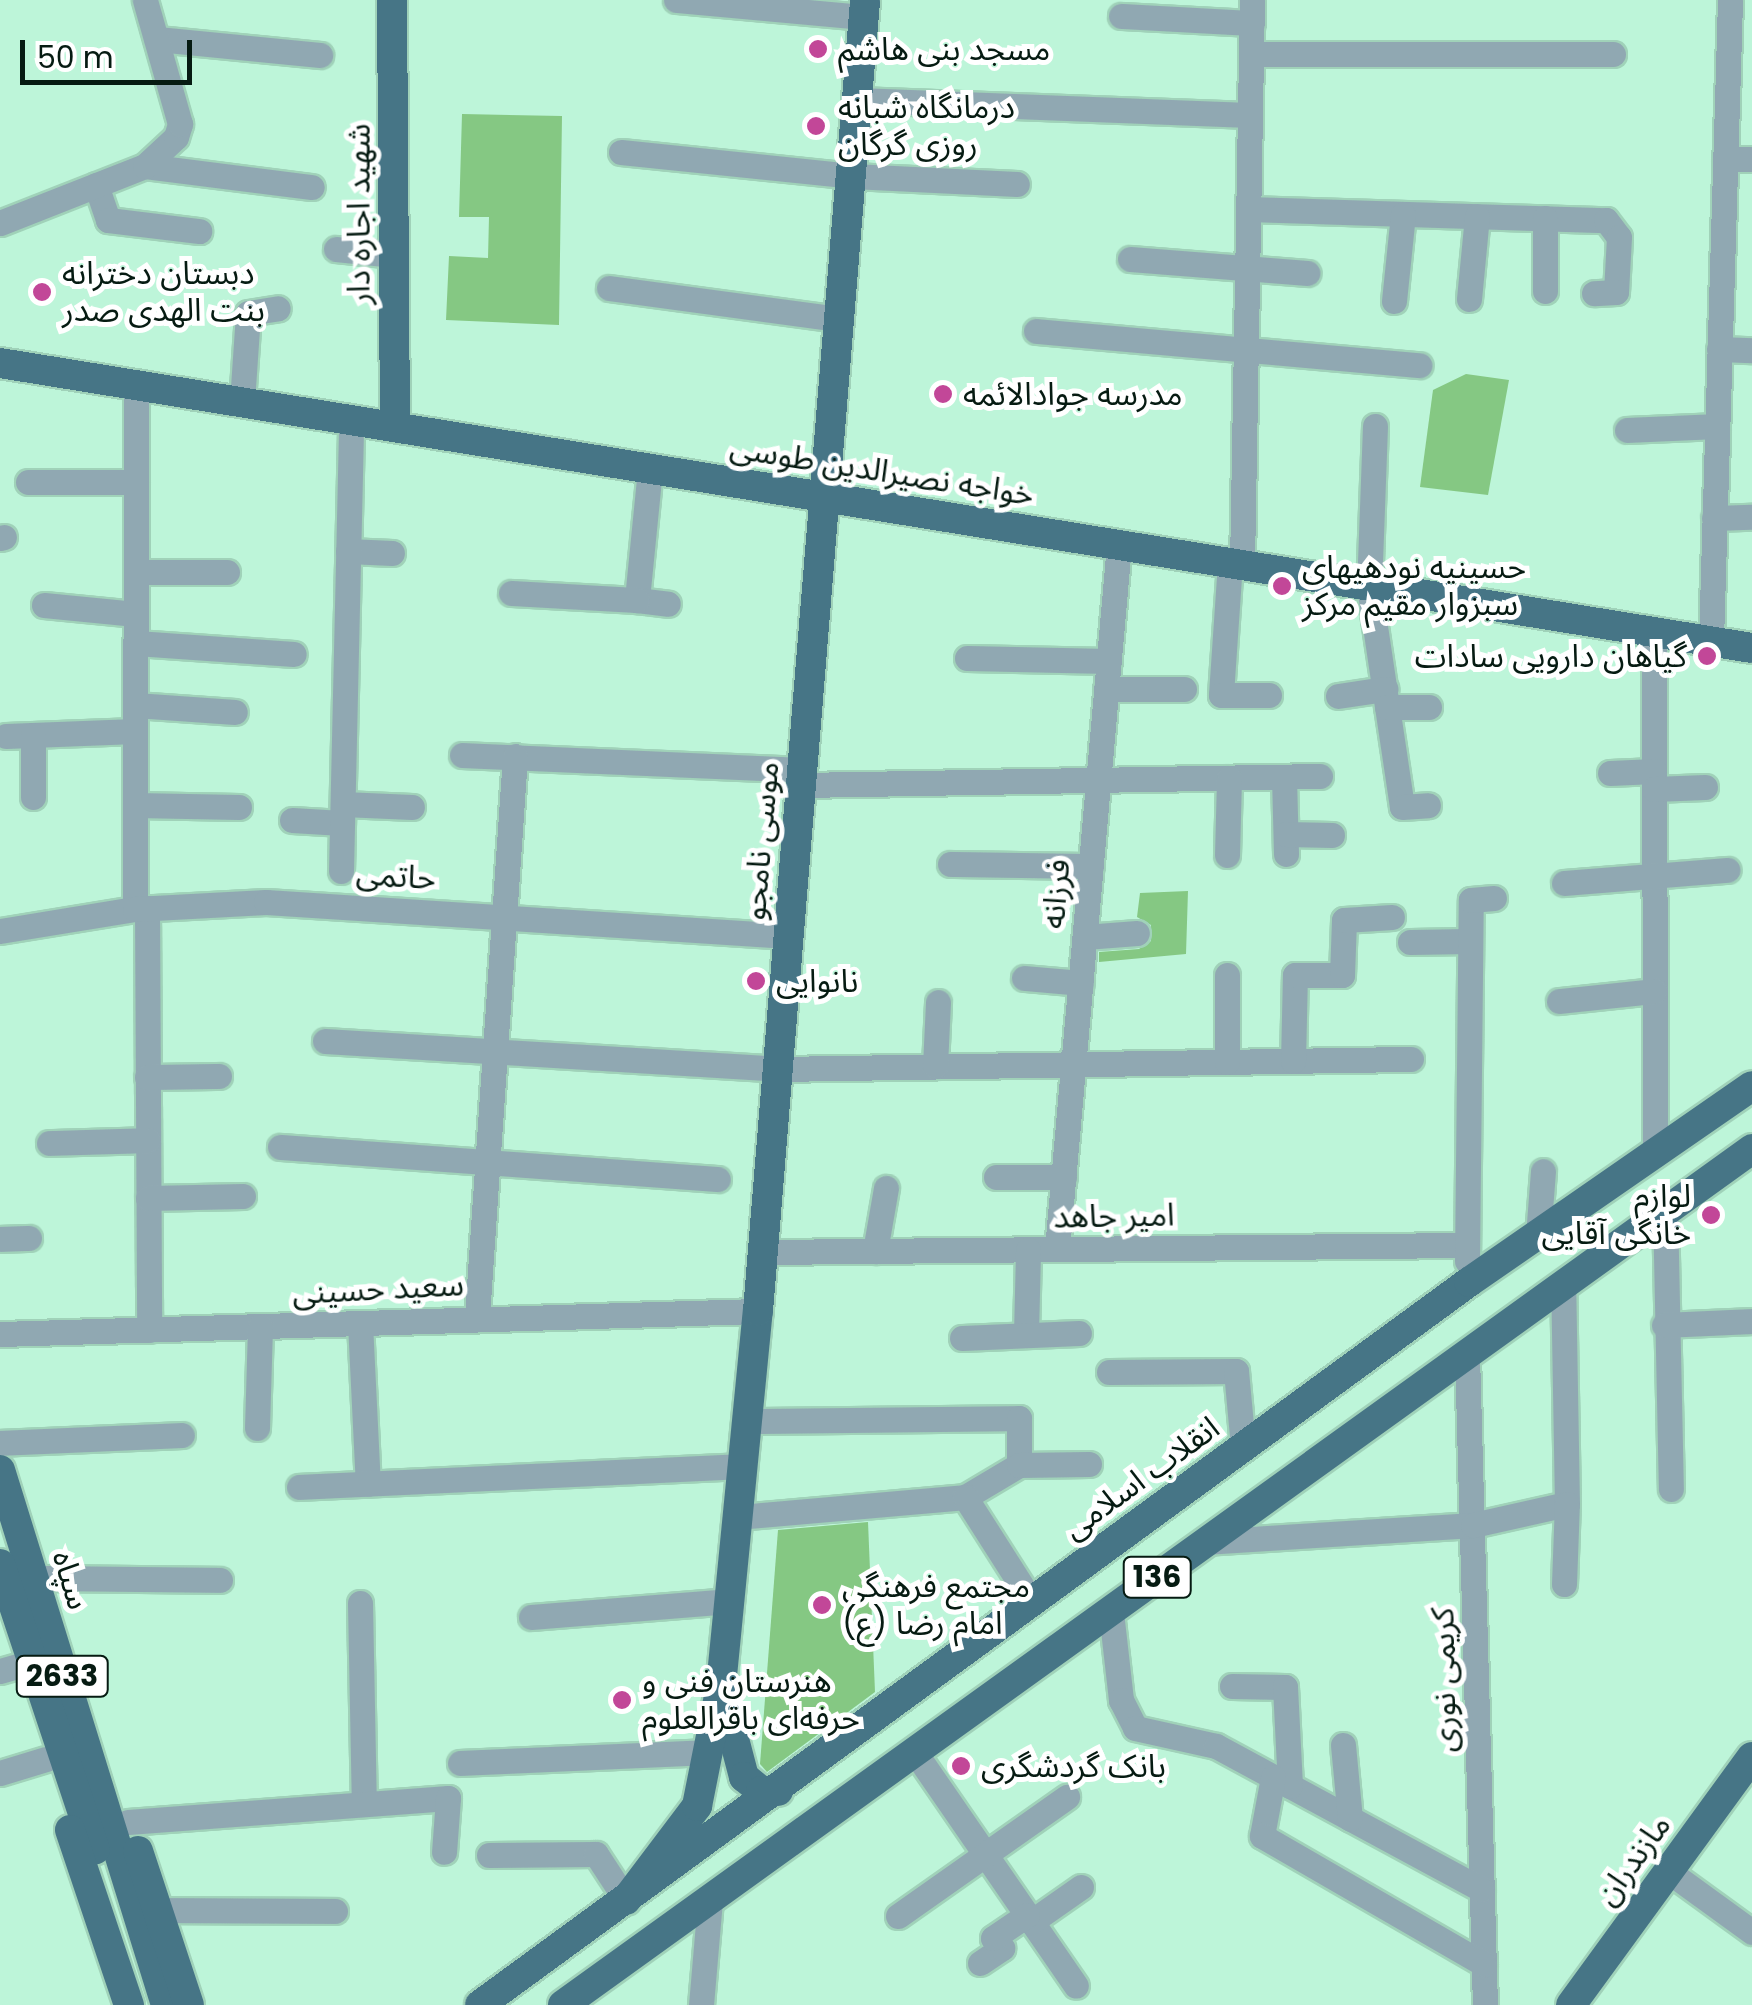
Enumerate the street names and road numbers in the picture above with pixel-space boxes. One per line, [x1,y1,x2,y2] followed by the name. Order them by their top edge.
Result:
[340,123,378,305] street label: شهید اجاره دار
[727,428,1037,514] street label: خواجه نصیرالدین طوسی
[735,760,787,922] street label: موسی نامجو
[355,854,437,898] street label: حاتمی
[1034,858,1078,930] street label: فرزانه
[1053,1196,1175,1236] street label: امیر جاهد
[291,1265,465,1313] street label: سعید حسینی
[1055,1408,1227,1548] street label: انقلاب اسلامی
[44,1546,98,1614] street label: سپاه
[1122,1552,1192,1602] road number: 136
[1424,1607,1464,1753] street label: کریمی نوری
[15,1651,110,1701] road number: 2633
[1587,1807,1679,1913] street label: مازندران

